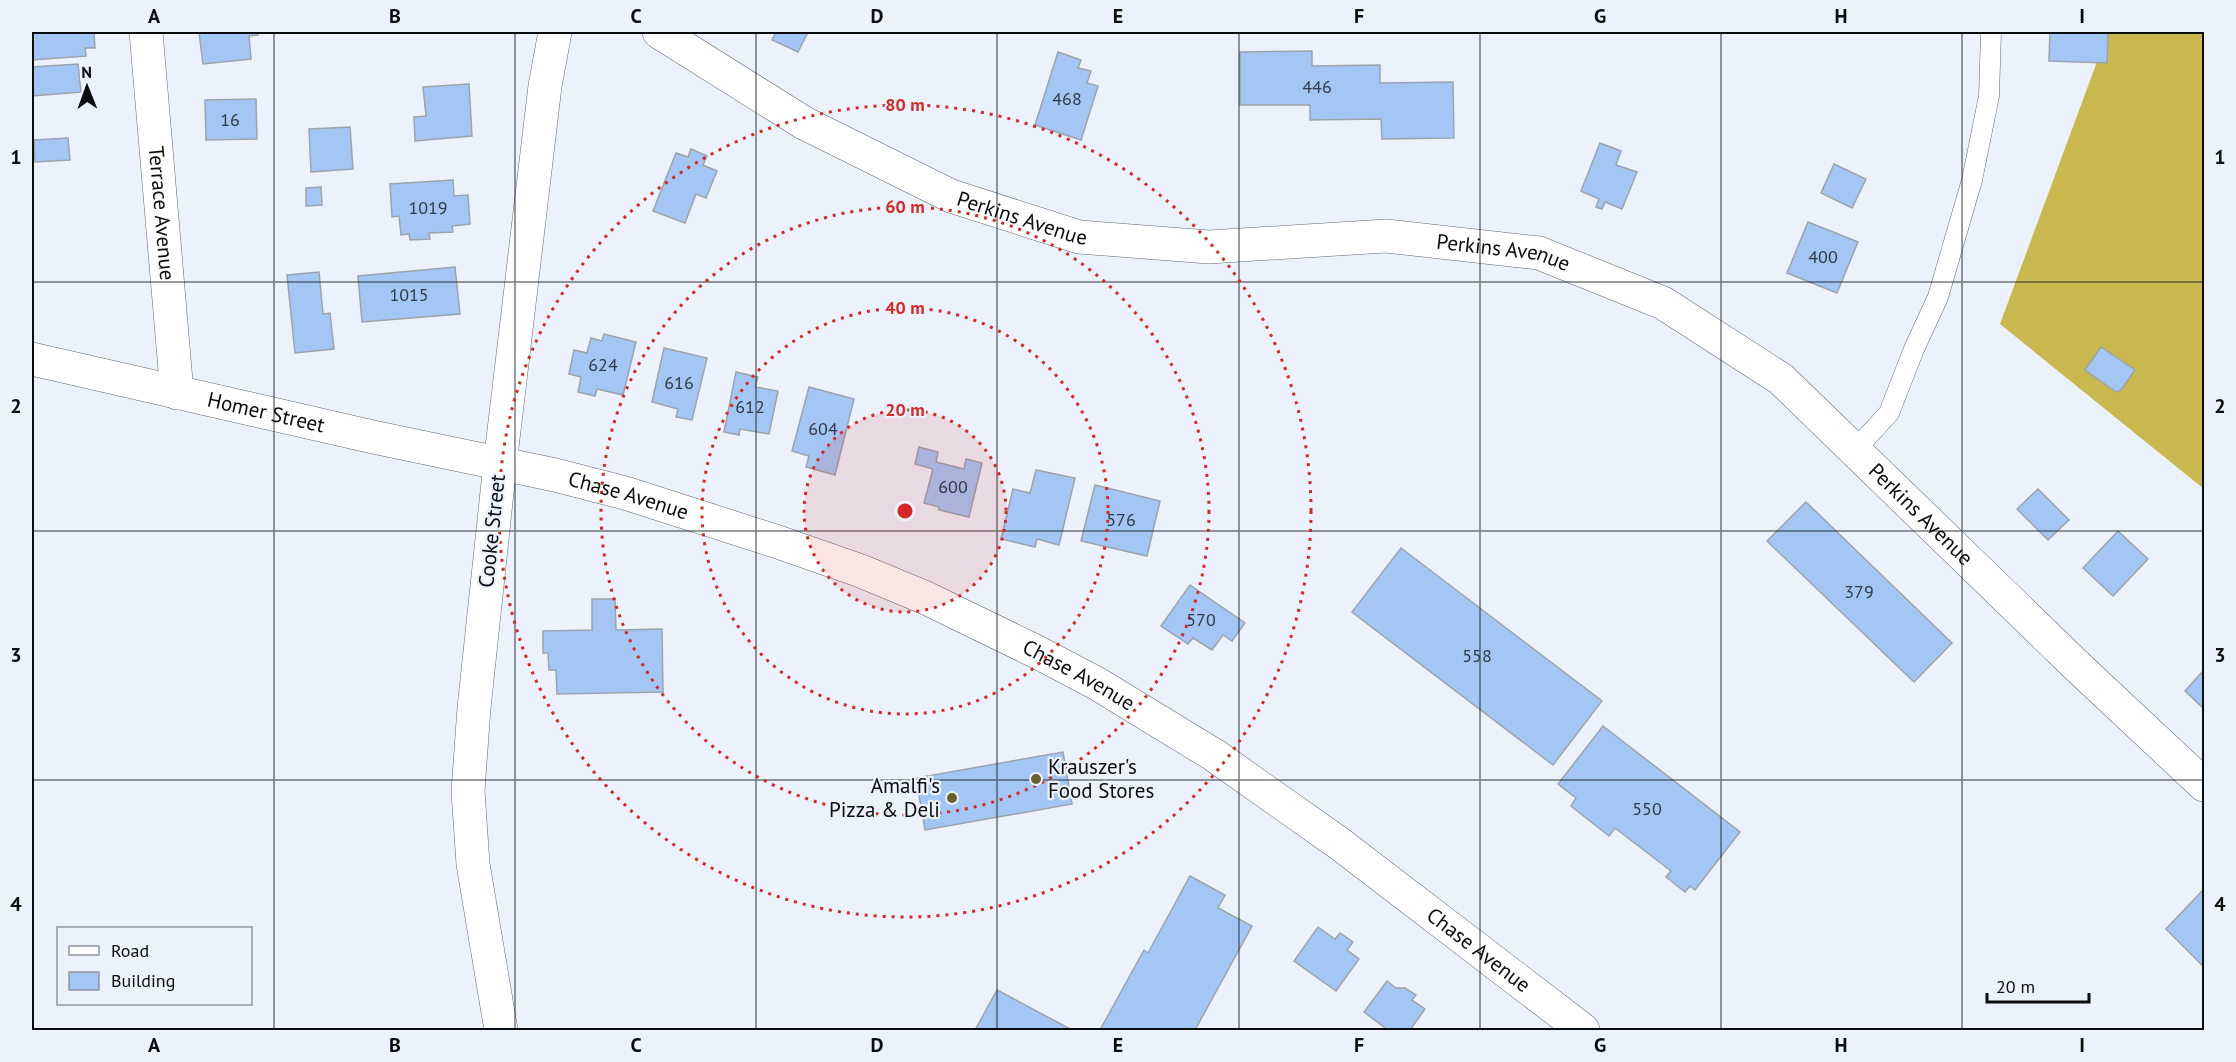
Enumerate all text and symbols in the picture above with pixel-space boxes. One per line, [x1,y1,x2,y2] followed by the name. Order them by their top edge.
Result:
[148,3,161,29] text: A
[389,3,401,29] text: B
[630,3,642,29] text: C
[871,3,884,29] text: D
[1113,3,1123,29] text: E
[1354,3,1364,29] text: F
[1594,3,1606,29] text: G
[1834,3,1848,29] text: H
[2079,3,2085,29] text: I
[57,57,117,117] north arrow
[81,62,92,82] text: N
[1302,75,1332,98] house number: 446
[1052,87,1082,110] house number: 468
[885,93,925,116] text: 80 m
[220,108,240,131] house number: 16
[10,144,22,170] text: 1
[2214,144,2226,170] text: 1
[143,145,181,281] street label: Terrace Avenue
[954,185,1088,251] street label: Perkins Avenue
[885,195,925,218] text: 60 m
[408,196,448,219] house number: 1019
[1435,228,1574,277] street label: Perkins Avenue
[1808,245,1838,268] house number: 400
[389,283,429,306] house number: 1015
[885,296,925,319] text: 40 m
[588,353,618,376] house number: 624
[664,371,694,394] house number: 616
[205,386,327,439] street label: Homer Street
[10,393,22,419] text: 2
[2214,393,2226,419] text: 2
[735,395,765,418] house number: 612
[885,398,925,421] text: 20 m
[808,417,838,440] house number: 604
[1863,457,1979,571] street label: Perkins Avenue
[566,465,692,526] street label: Chase Avenue
[472,473,511,589] street label: Cooke Street
[938,475,968,498] house number: 600
[895,501,915,521] centre of rings
[1106,508,1136,531] house number: 576
[1844,580,1874,603] house number: 379
[1186,608,1216,631] house number: 570
[1018,633,1140,716] street label: Chase Avenue
[10,642,22,668] text: 3
[2214,642,2226,668] text: 3
[1462,644,1492,667] house number: 558
[1048,753,1154,804] place label: Krauszer's Food Stores
[829,772,940,823] place label: Amalfi's Pizza & Deli
[1029,772,1043,786] marker: Krauszer's Food Stores
[945,791,959,805] marker: Amalfi's Pizza & Deli
[1632,797,1662,820] house number: 550
[10,891,22,917] text: 4
[2214,891,2226,917] text: 4
[1421,901,1536,998] street label: Chase Avenue
[57,927,252,1005] legend
[111,939,149,962] text: Road
[1987,966,2089,1004] scale bar
[111,969,175,992] text: Building
[1996,975,2035,998] text: 20 m
[148,1032,161,1058] text: A
[389,1032,401,1058] text: B
[630,1032,642,1058] text: C
[871,1032,884,1058] text: D
[1113,1032,1123,1058] text: E
[1354,1032,1364,1058] text: F
[1594,1032,1606,1058] text: G
[1834,1032,1848,1058] text: H
[2079,1032,2085,1058] text: I

